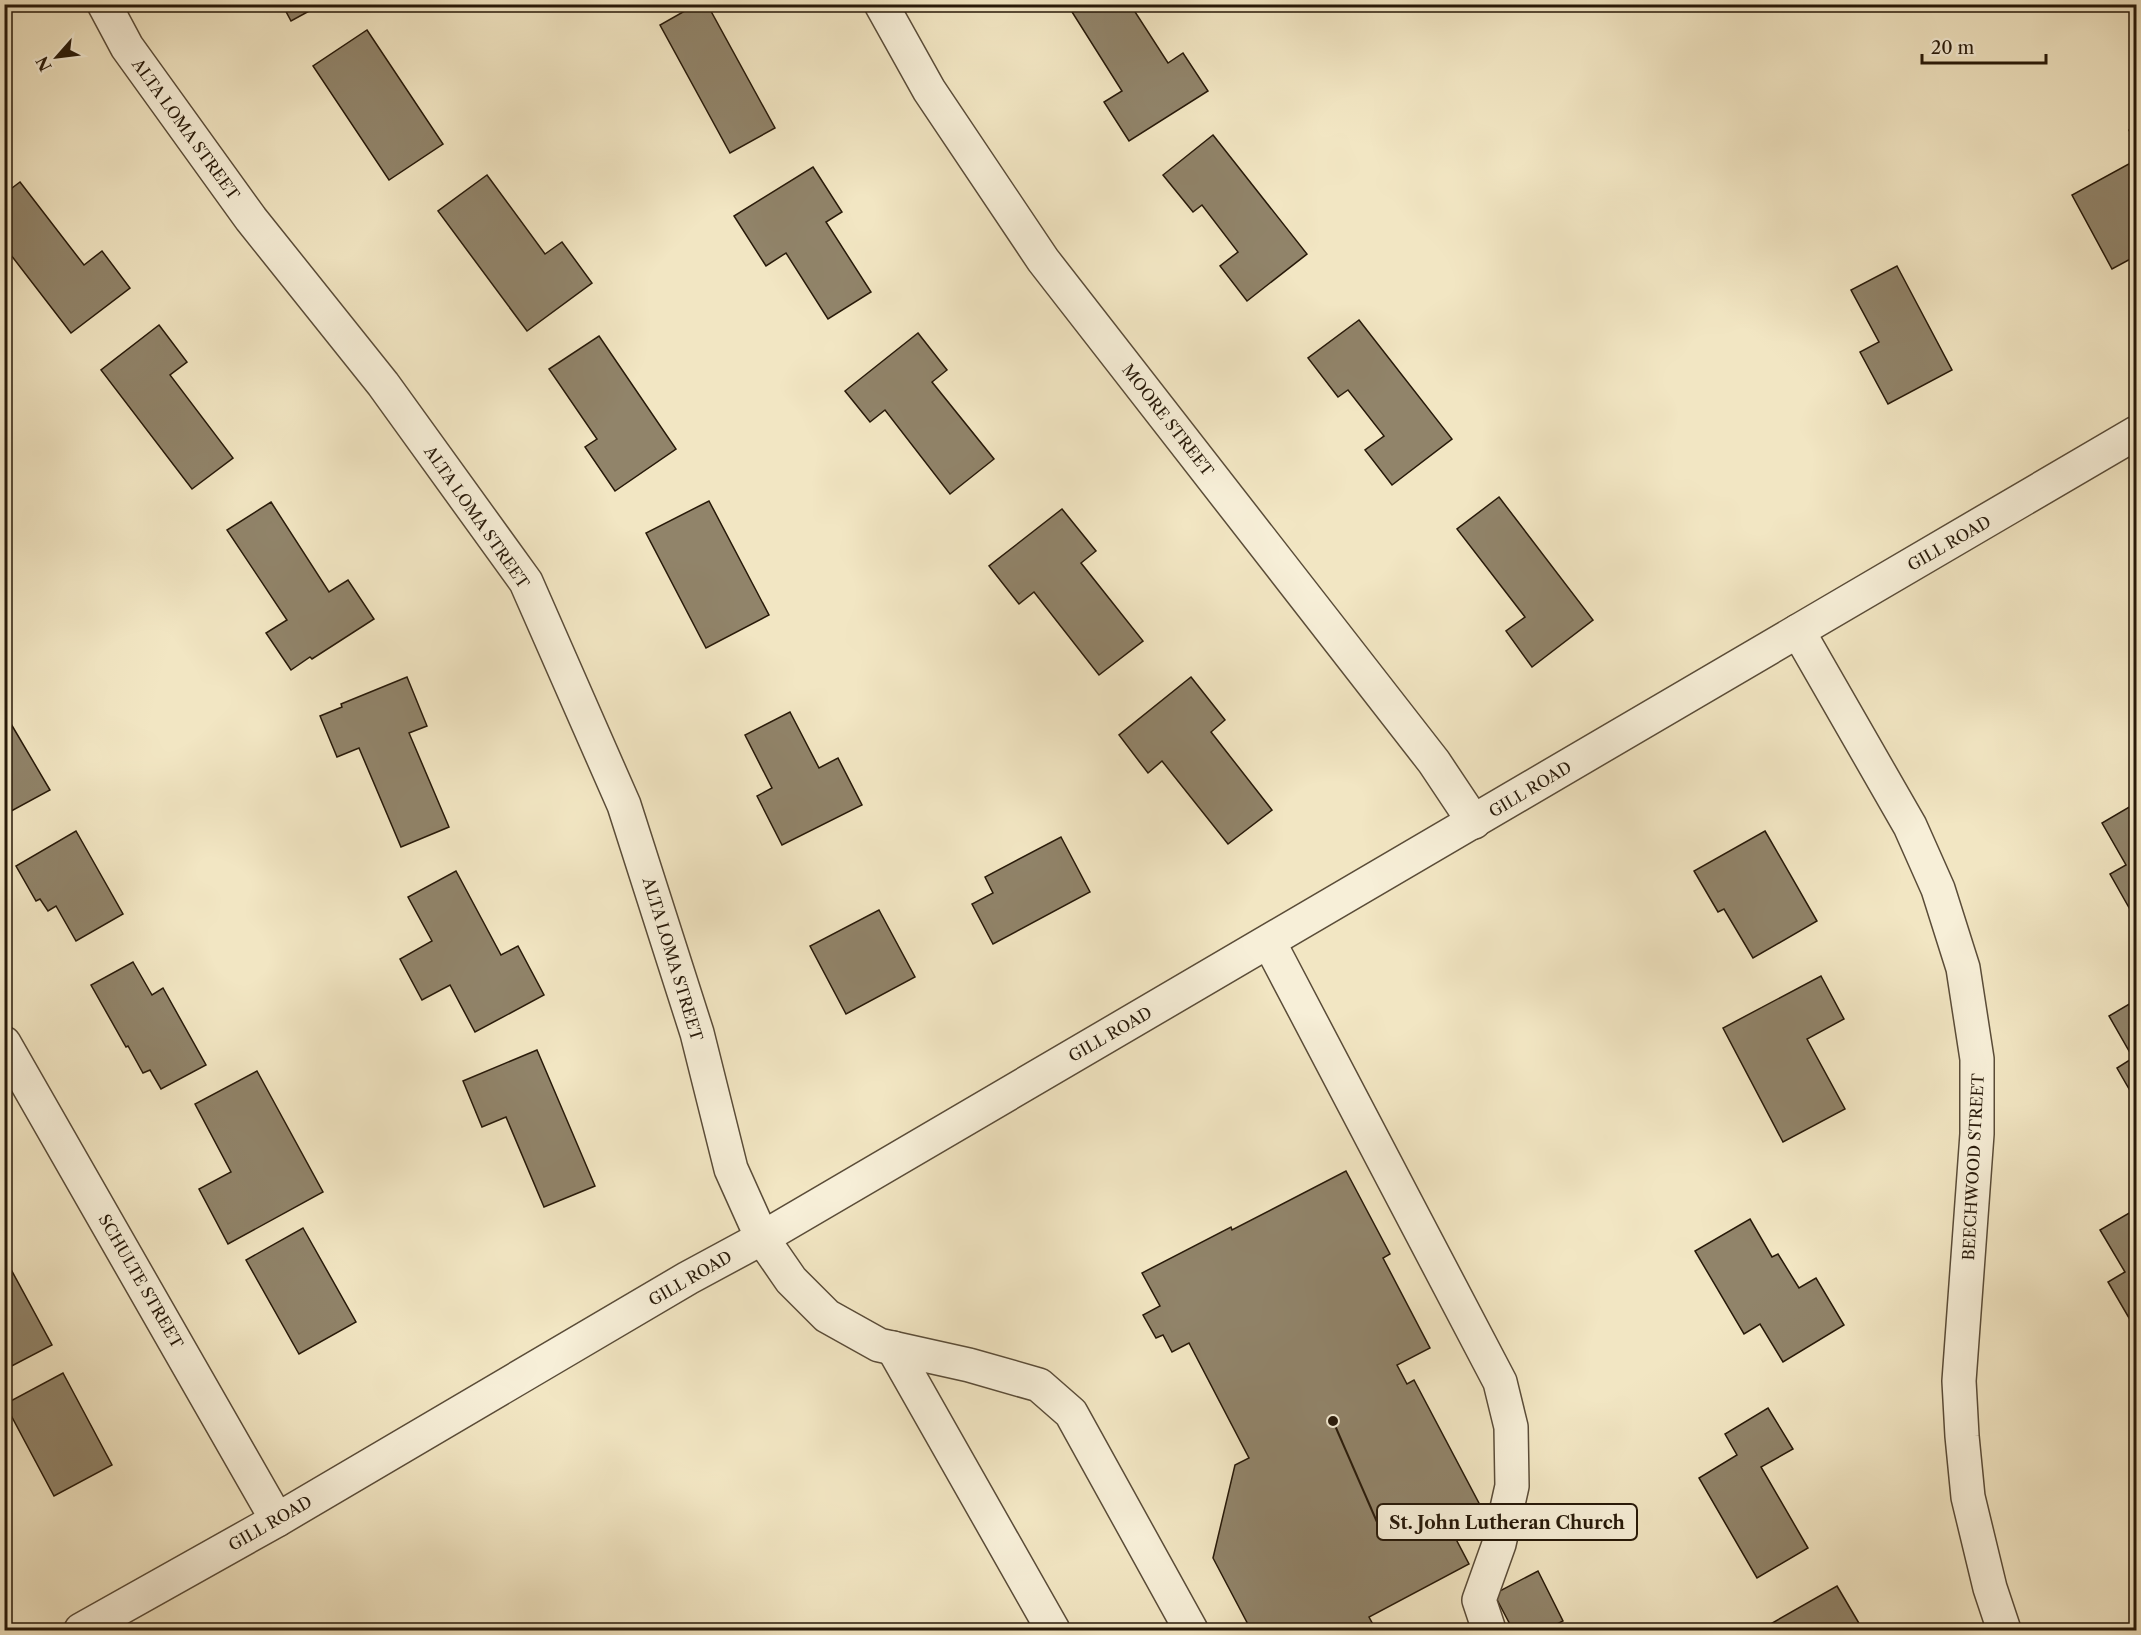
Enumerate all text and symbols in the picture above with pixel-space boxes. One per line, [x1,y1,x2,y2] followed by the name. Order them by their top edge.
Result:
[27,27,87,87] north arrow
[1922,27,2046,65] scale bar
[1931,37,1975,59] text: 20 m
[32,53,56,75] text: N
[127,54,244,204] street label: ALTA LOMA STREET
[1118,360,1218,480] street label: MOORE STREET
[420,441,534,592] street label: ALTA LOMA STREET
[1904,511,1994,575] street label: GILL ROAD
[1485,757,1575,821] street label: GILL ROAD
[638,874,707,1043] street label: ALTA LOMA STREET
[1065,1002,1155,1066] street label: GILL ROAD
[1958,1073,1988,1261] street label: BEECHWOOD STREET
[94,1210,188,1352] street label: SCHULTE STREET
[645,1246,735,1310] street label: GILL ROAD
[225,1491,315,1555] street label: GILL ROAD
[1377,1504,1637,1540] callout: St. John Lutheran Church
[1389,1512,1626,1534] text: St. John Lutheran Church

